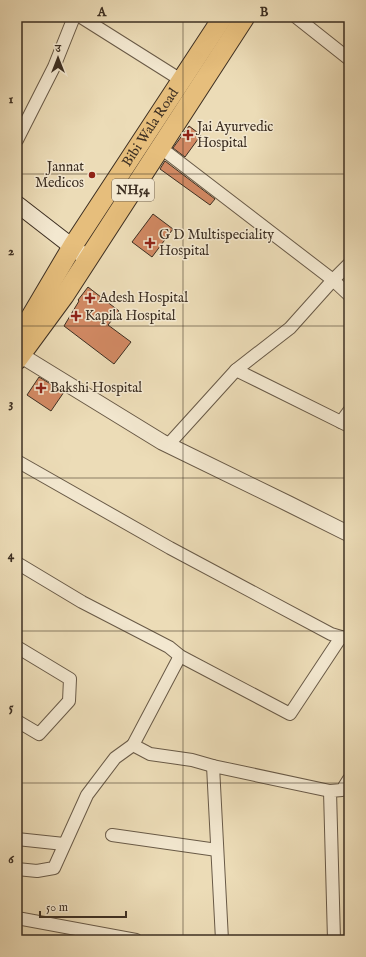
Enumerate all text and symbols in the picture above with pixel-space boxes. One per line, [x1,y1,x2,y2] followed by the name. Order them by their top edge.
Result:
[97,4,108,21] text: A
[260,4,269,21] text: B
[38,38,78,78] north arrow
[54,42,62,56] text: उ
[118,84,183,170] street label: Bibi Wala Road
[9,91,14,108] text: 1
[195,118,273,152] place label: Jai Ayurvedic Hospital
[182,129,194,141] marker: Jai Ayurvedic Hospital
[35,158,84,192] place label: Jannat Medicos
[87,170,97,180] marker: Jannat Medicos
[112,179,154,201] road number: NH54
[159,226,274,260] place label: G D Multispeciality Hospital
[144,237,156,249] marker: G D Multispeciality Hospital
[8,243,14,260] text: 2
[98,289,188,307] place label: Adesh Hospital
[84,292,96,304] marker: Adesh Hospital
[85,307,176,325] place label: Kapila Hospital
[70,310,82,322] marker: Kapila Hospital
[50,379,142,397] place label: Bakshi Hospital
[35,382,47,394] marker: Bakshi Hospital
[9,395,14,412] text: 3
[8,547,15,564] text: 4
[9,699,14,716] text: 5
[8,851,14,868] text: 6
[40,893,126,919] scale bar
[46,900,68,915] text: 50 m

